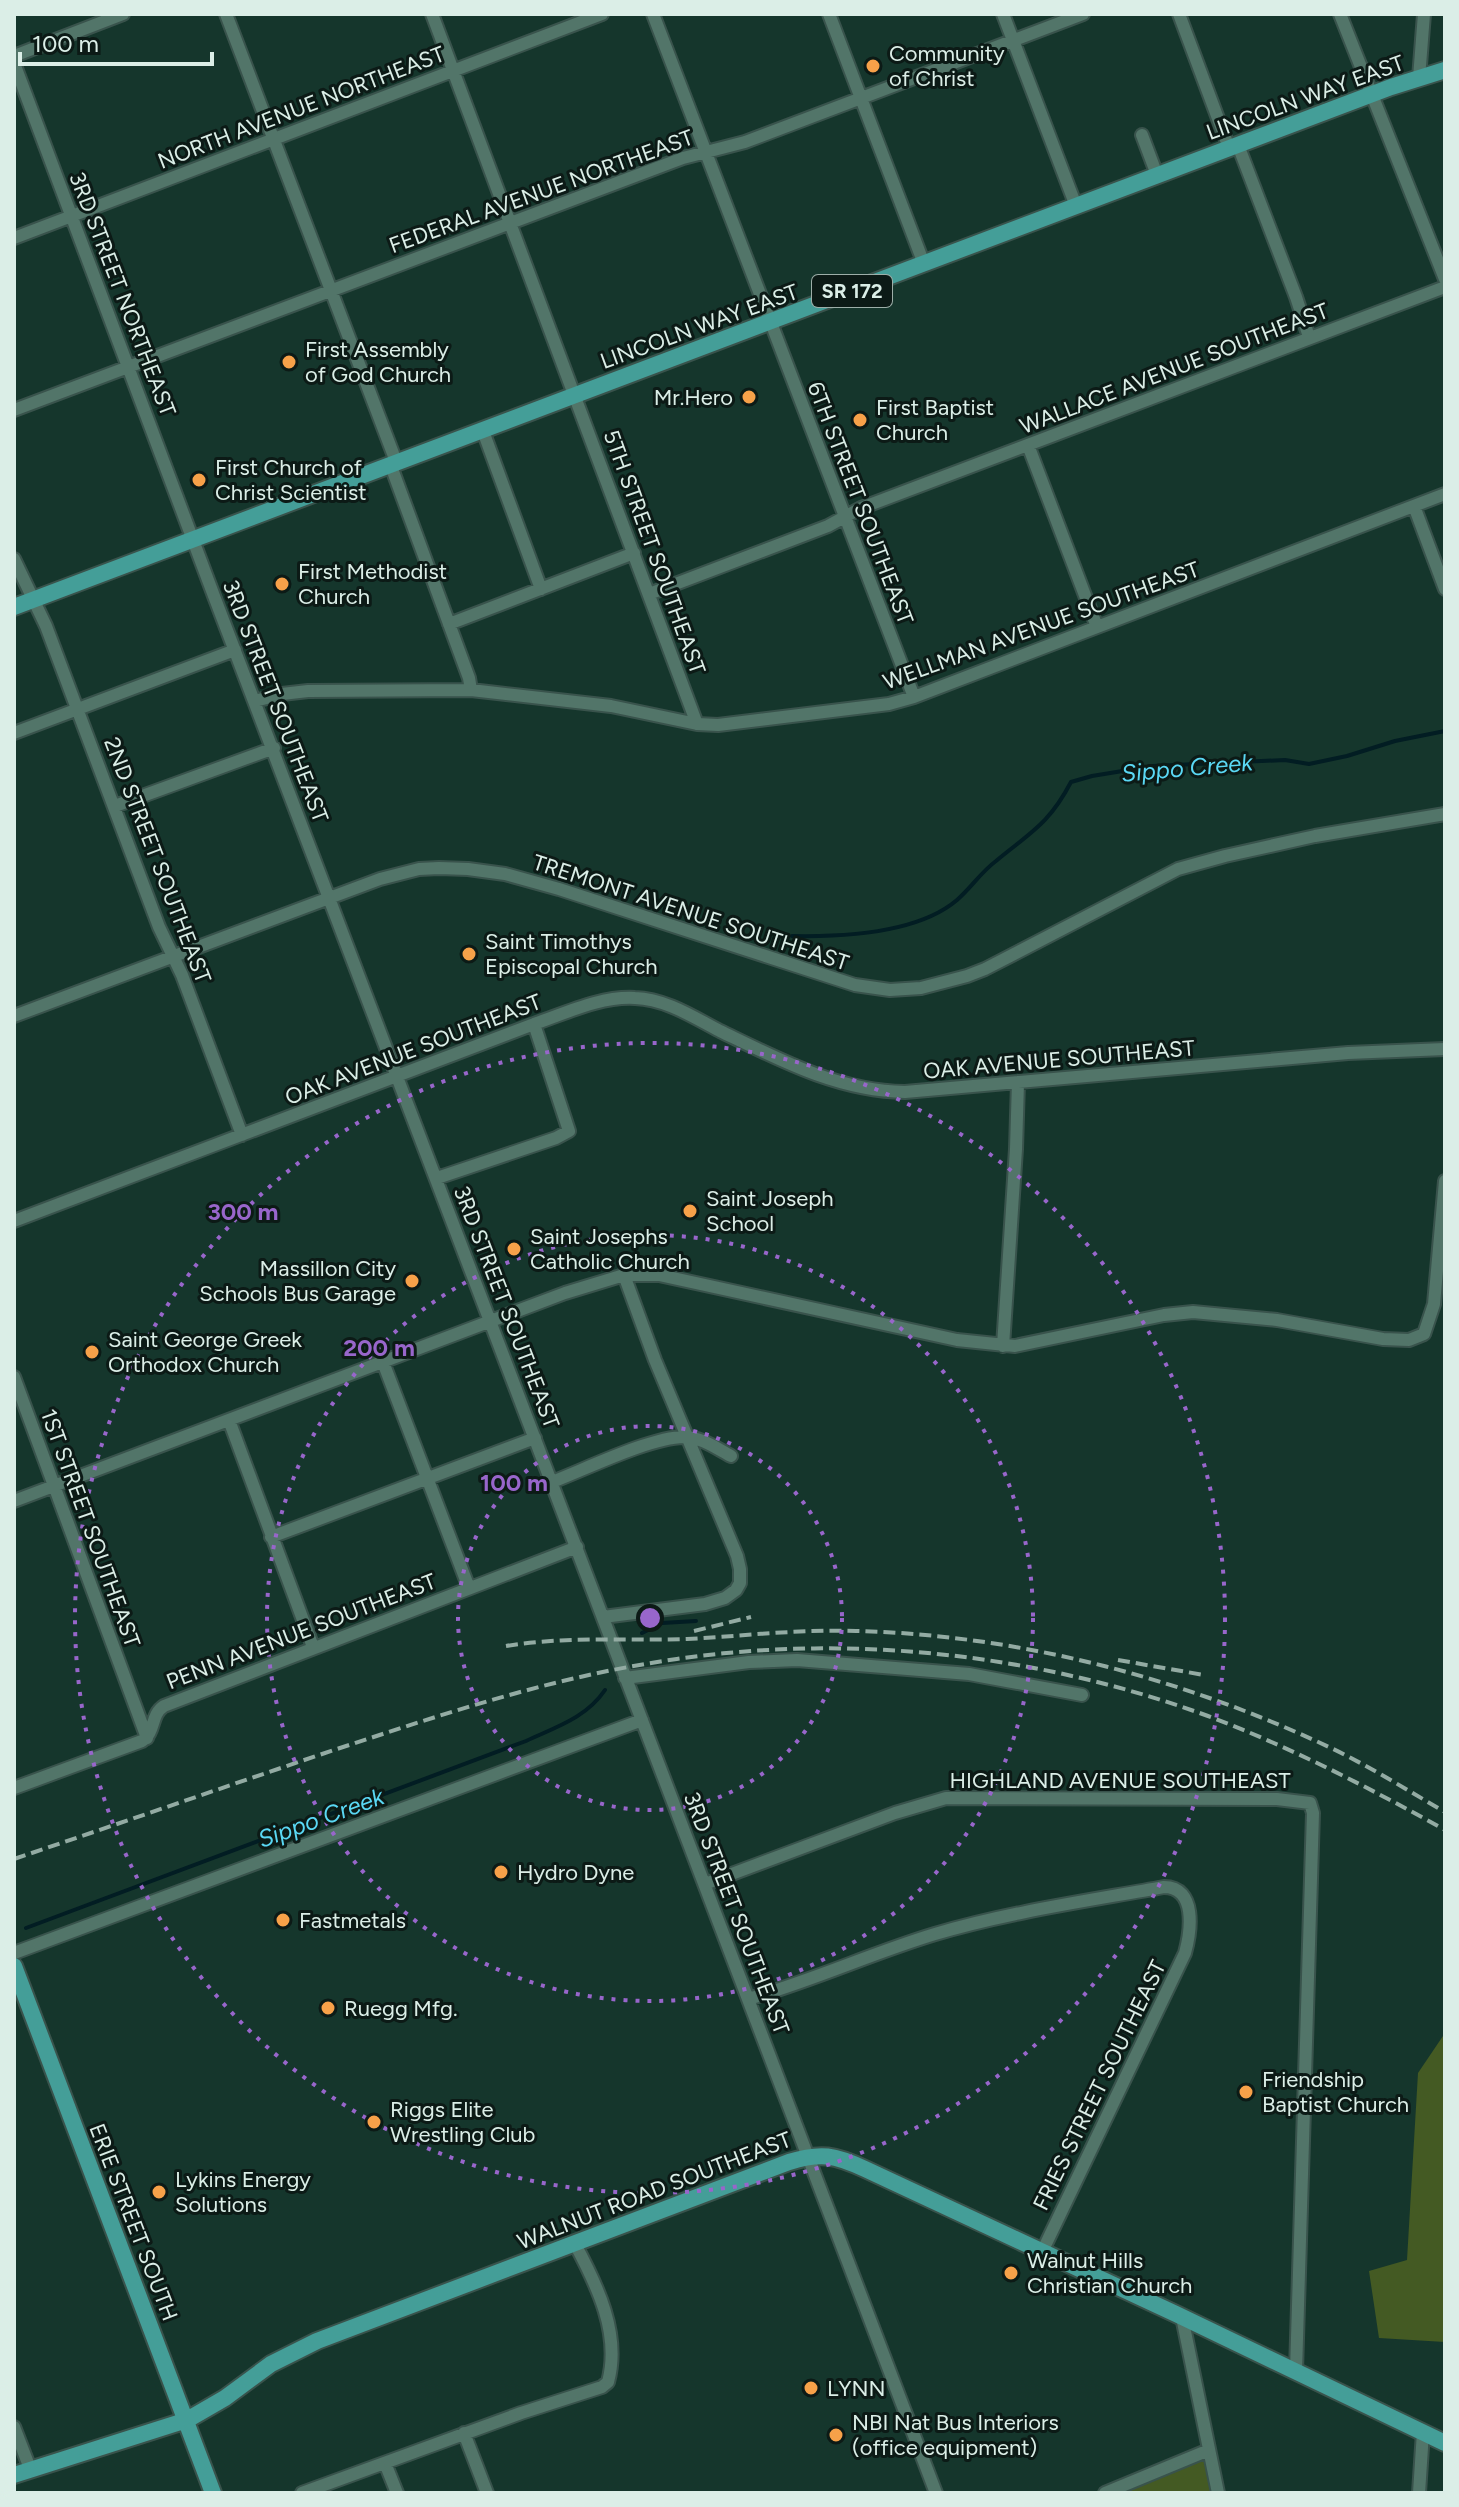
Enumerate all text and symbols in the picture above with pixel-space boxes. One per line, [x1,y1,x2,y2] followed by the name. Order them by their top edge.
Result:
[20,16,212,66] scale bar
[32,29,99,58] text: 100 m
[154,40,448,175] street label: NORTH AVENUE NORTHEAST
[889,40,1005,92] place label: Community of Christ
[1203,49,1408,146] street label: LINCOLN WAY EAST
[864,57,882,75] marker: Community of Christ
[385,124,697,259] street label: FEDERAL AVENUE NORTHEAST
[63,168,182,420] street label: 3RD STREET NORTHEAST
[812,275,892,307] road number: SR 172
[597,278,802,375] street label: LINCOLN WAY EAST
[1016,297,1332,440] street label: WALLACE AVENUE SOUTHEAST
[305,336,451,388] place label: First Assembly of God Church
[280,353,298,371] marker: First Assembly of God Church
[802,378,919,628] street label: 6TH STREET SOUTHEAST
[654,384,733,411] place label: Mr.Hero
[740,388,758,406] marker: Mr.Hero
[876,394,994,446] place label: First Baptist Church
[851,411,869,429] marker: First Baptist Church
[598,426,711,678] street label: 5TH STREET SOUTHEAST
[215,454,366,506] place label: First Church of Christ Scientist
[190,471,208,489] marker: First Church of Christ Scientist
[879,556,1203,695] street label: WELLMAN AVENUE SOUTHEAST
[298,558,447,610] place label: First Methodist Church
[273,575,291,593] marker: First Methodist Church
[217,576,334,826] street label: 3RD STREET SOUTHEAST
[98,733,217,987] street label: 2ND STREET SOUTHEAST
[1120,747,1255,788] water label: Sippo Creek
[529,849,852,976] street label: TREMONT AVENUE SOUTHEAST
[485,928,658,980] place label: Saint Timothys Episcopal Church
[460,945,478,963] marker: Saint Timothys Episcopal Church
[281,988,545,1111] street label: OAK AVENUE SOUTHEAST
[922,1034,1196,1085] street label: OAK AVENUE SOUTHEAST
[448,1182,565,1432] street label: 3RD STREET SOUTHEAST
[706,1185,834,1237] place label: Saint Joseph School
[207,1197,279,1226] text: 300 m
[681,1202,699,1220] marker: Saint Joseph School
[530,1223,690,1275] place label: Saint Josephs Catholic Church
[505,1240,523,1258] marker: Saint Josephs Catholic Church
[199,1255,396,1307] place label: Massillon City Schools Bus Garage
[403,1272,421,1290] marker: Massillon City Schools Bus Garage
[108,1326,302,1378] place label: Saint George Greek Orthodox Church
[343,1333,415,1362] text: 200 m
[83,1343,101,1361] marker: Saint George Greek Orthodox Church
[35,1405,146,1651] street label: 1ST STREET SOUTHEAST
[480,1468,548,1497] text: 100 m
[163,1567,440,1695] street label: PENN AVENUE SOUTHEAST
[636,1604,664,1632] centre of rings
[949,1767,1291,1794] street label: HIGHLAND AVENUE SOUTHEAST
[254,1781,389,1854] water label: Sippo Creek
[678,1788,795,2038] street label: 3RD STREET SOUTHEAST
[517,1859,634,1886] place label: Hydro Dyne
[492,1863,510,1881] marker: Hydro Dyne
[299,1907,406,1934] place label: Fastmetals
[274,1911,292,1929] marker: Fastmetals
[1027,1956,1172,2215] street label: FRIES STREET SOUTHEAST
[344,1995,457,2022] place label: Ruegg Mfg.
[319,1999,337,2017] marker: Ruegg Mfg.
[1262,2066,1409,2118] place label: Friendship Baptist Church
[1237,2083,1255,2101] marker: Friendship Baptist Church
[390,2096,536,2148] place label: Riggs Elite Wrestling Club
[365,2113,383,2131] marker: Riggs Elite Wrestling Club
[84,2120,184,2325] street label: ERIE STREET SOUTH
[513,2126,795,2255] street label: WALNUT ROAD SOUTHEAST
[175,2166,311,2218] place label: Lykins Energy Solutions
[150,2183,168,2201] marker: Lykins Energy Solutions
[1027,2247,1192,2299] place label: Walnut Hills Christian Church
[1002,2264,1020,2282] marker: Walnut Hills Christian Church
[827,2375,886,2402] place label: LYNN
[802,2379,820,2397] marker: LYNN
[852,2409,1059,2461] place label: NBI Nat Bus Interiors (office equipment)
[827,2426,845,2444] marker: NBI Nat Bus Interiors (office equipment)

